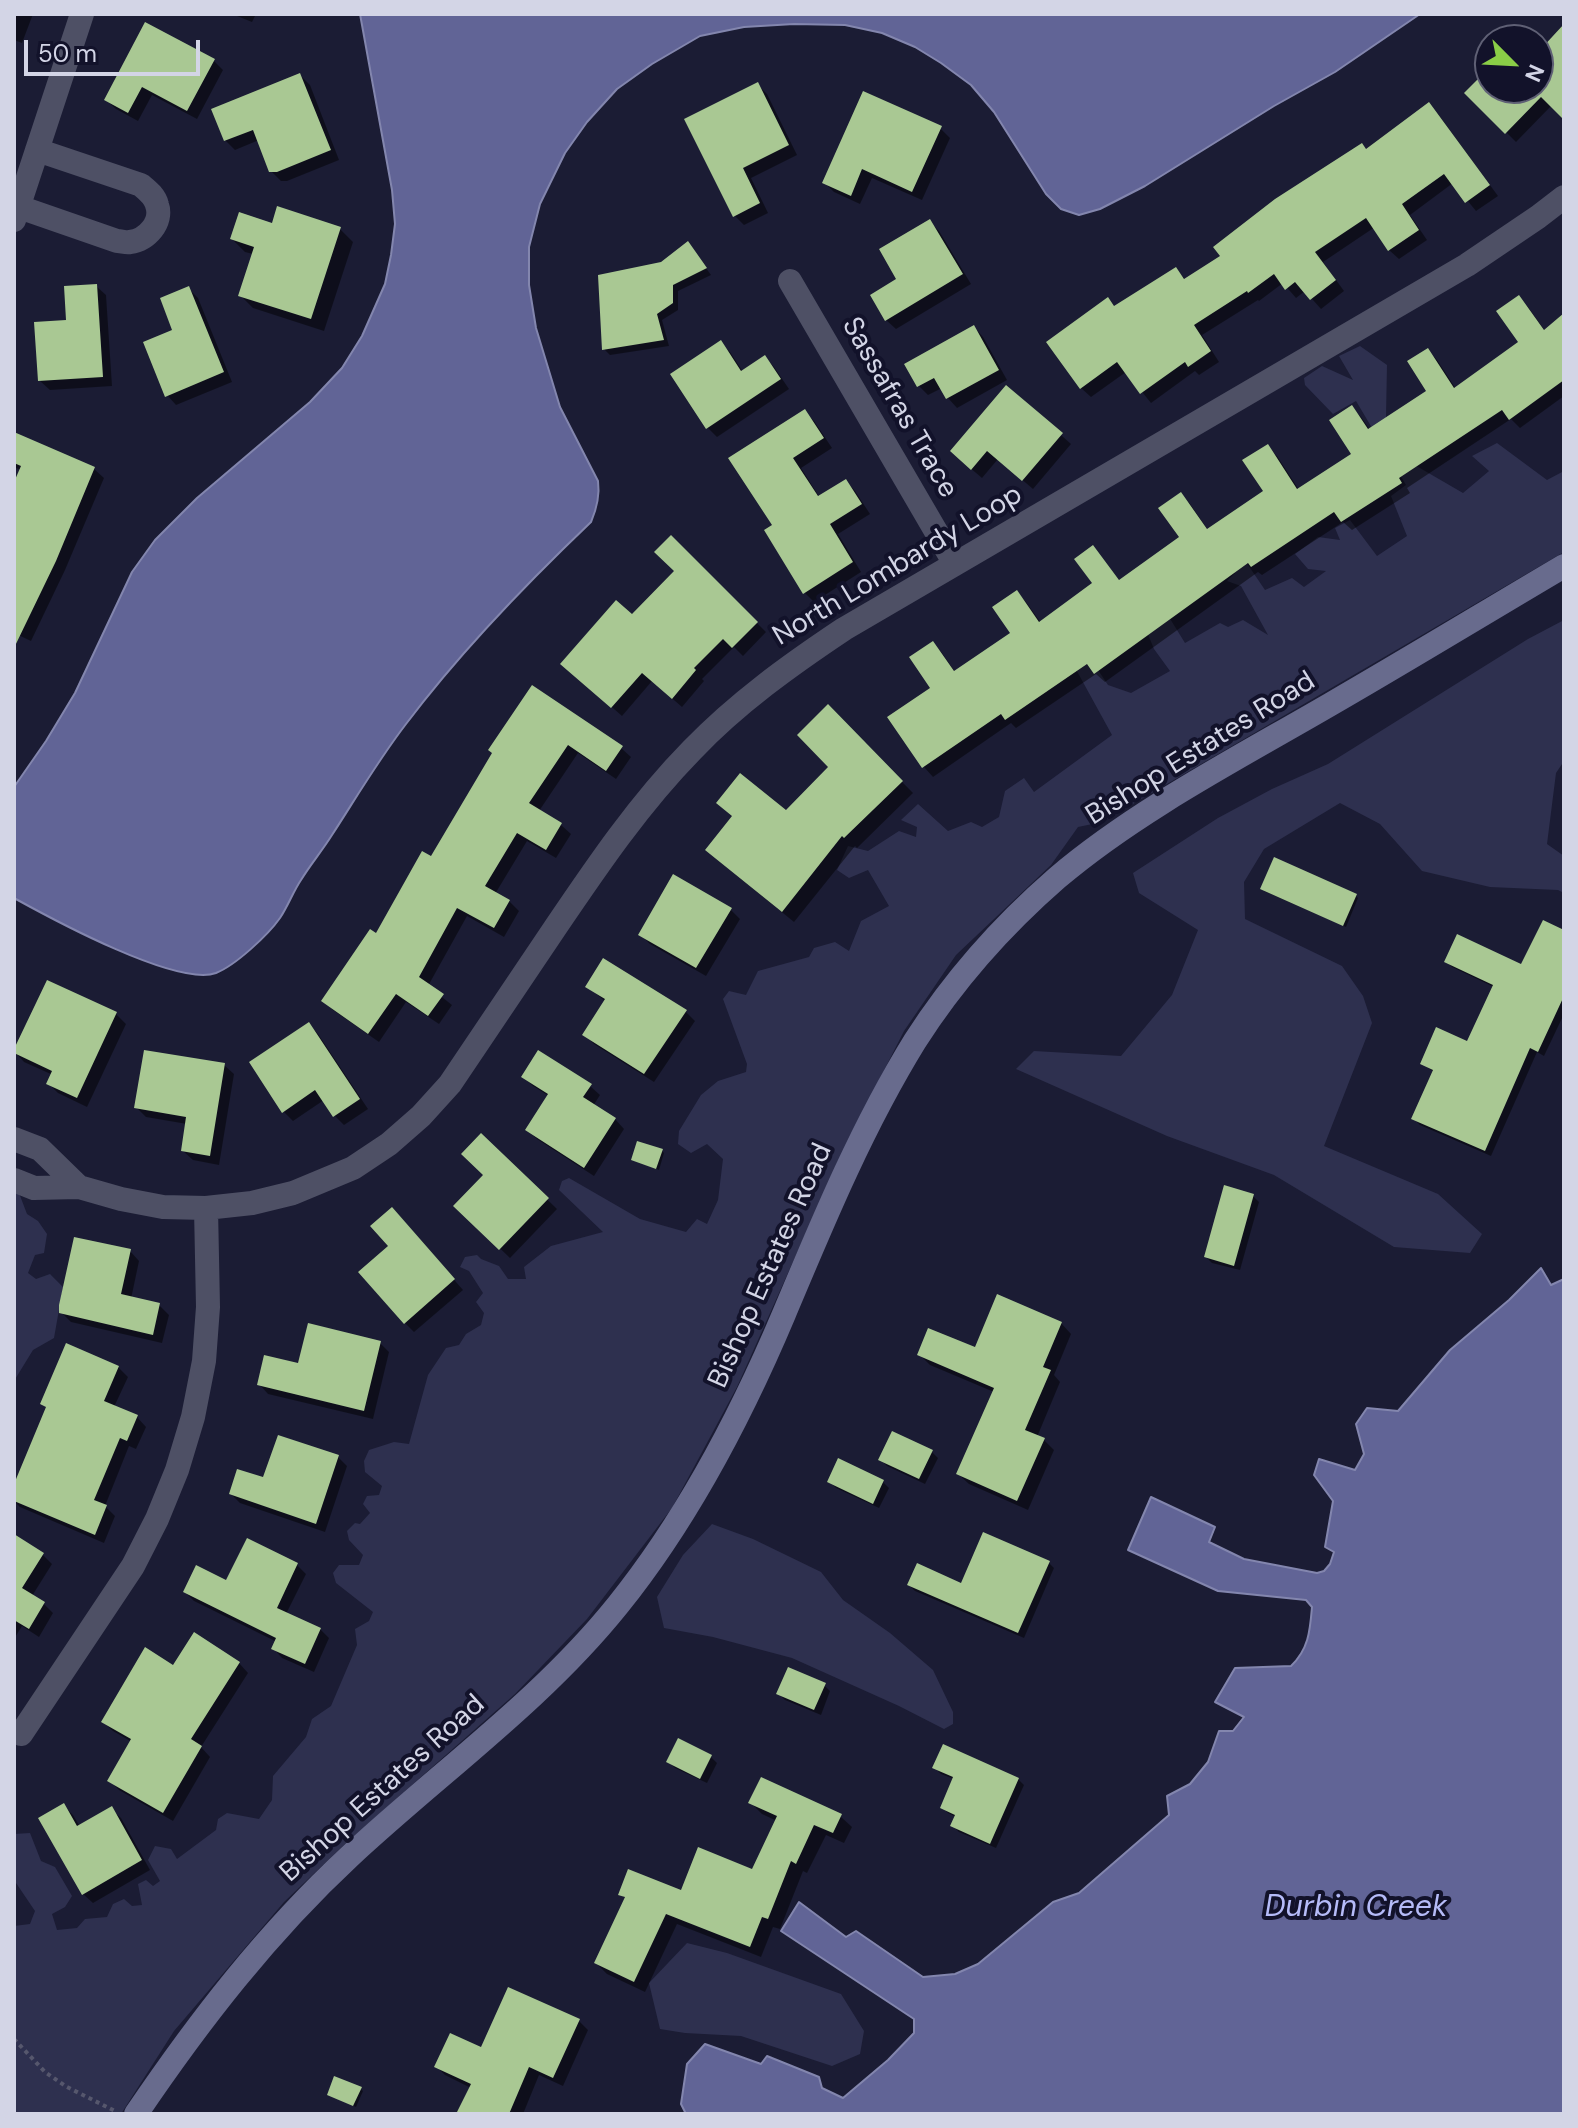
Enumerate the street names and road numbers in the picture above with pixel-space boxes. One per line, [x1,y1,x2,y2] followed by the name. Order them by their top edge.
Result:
[834,312,964,504] street label: Sassafras Trace
[767,478,1029,654] street label: North Lombardy Loop
[1080,665,1322,833] street label: Bishop Estates Road
[702,1139,840,1393] street label: Bishop Estates Road
[274,1688,492,1890] street label: Bishop Estates Road

